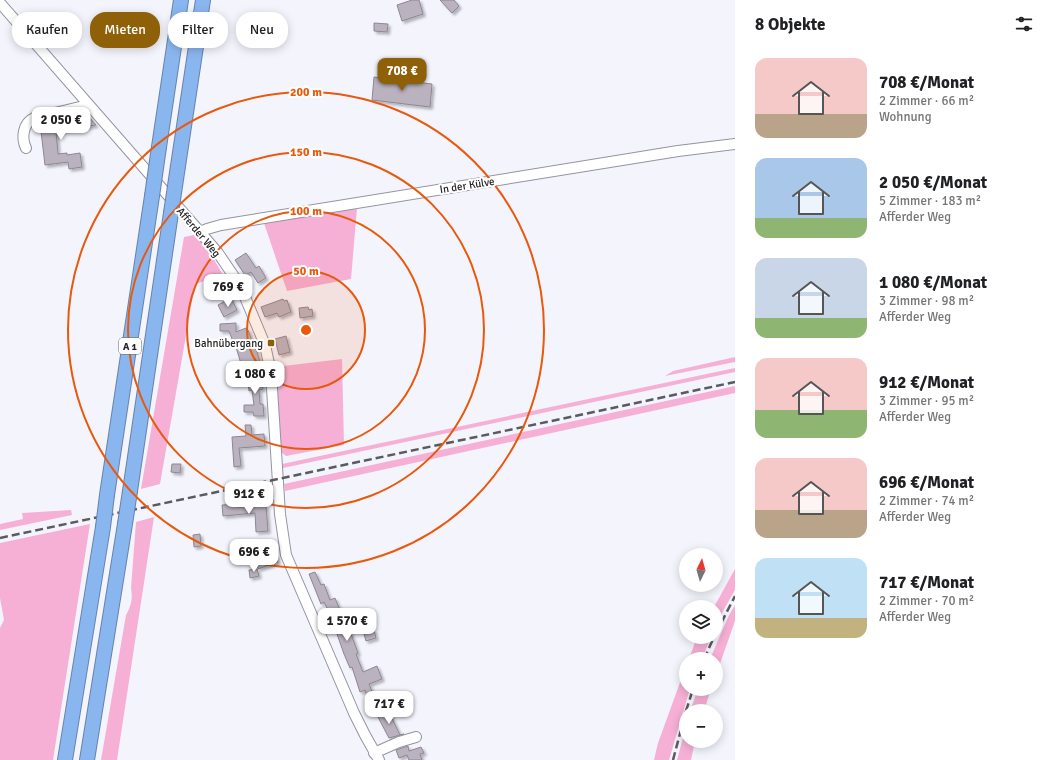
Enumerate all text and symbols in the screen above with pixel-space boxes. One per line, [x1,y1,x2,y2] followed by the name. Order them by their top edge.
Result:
[12,12,82,48] chip: Kaufen
[90,12,160,48] chip: Mieten
[168,12,228,48] chip: Filter
[236,12,288,48] chip: Neu
[1013,13,1035,35] icon: filters
[755,14,826,35] text: 8 Objekte
[374,58,430,92] pin: 708 €
[387,63,417,79] text: 708 €
[879,72,974,93] text: 708 €/Monat
[787,74,835,122] icon: home
[290,85,322,100] text: 200 m
[879,93,974,109] text: 2 Zimmer · 66 m²
[24,107,98,141] pin: 2 050 €
[879,109,932,125] text: Wohnung
[41,112,81,128] text: 2 050 €
[290,145,322,160] text: 150 m
[879,172,987,193] text: 2 050 €/Monat
[787,174,835,222] icon: home
[439,175,495,196] street label: In der Külve
[879,193,981,209] text: 5 Zimmer · 183 m²
[290,204,322,219] text: 100 m
[174,205,223,260] street label: Afferder Weg
[879,209,951,225] text: Afferder Weg
[293,264,319,279] text: 50 m
[879,272,987,293] text: 1 080 €/Monat
[200,274,256,308] pin: 769 €
[787,274,835,322] icon: home
[213,279,243,295] text: 769 €
[879,293,974,309] text: 3 Zimmer · 98 m²
[879,309,951,325] text: Afferder Weg
[299,323,313,337] centre of rings
[194,337,263,350] place label: Bahnübergang
[119,338,141,354] road number: A 1
[266,338,276,348] marker: Bahnübergang
[218,361,292,395] pin: 1 080 €
[235,366,275,382] text: 1 080 €
[879,372,974,393] text: 912 €/Monat
[787,374,835,422] icon: home
[879,393,974,409] text: 3 Zimmer · 95 m²
[879,409,951,425] text: Afferder Weg
[879,472,974,493] text: 696 €/Monat
[787,474,835,522] icon: home
[221,481,277,515] pin: 912 €
[234,486,264,502] text: 912 €
[879,493,974,509] text: 2 Zimmer · 74 m²
[879,509,951,525] text: Afferder Weg
[226,539,282,573] pin: 696 €
[239,544,269,560] text: 696 €
[679,548,723,592] north arrow
[679,548,723,748] map controls
[879,572,974,593] text: 717 €/Monat
[787,574,835,622] icon: home
[879,593,974,609] text: 2 Zimmer · 70 m²
[679,600,723,644] button: layers
[310,608,384,642] pin: 1 570 €
[879,609,951,625] text: Afferder Weg
[327,613,367,629] text: 1 570 €
[679,652,723,696] button: +
[361,691,417,725] pin: 717 €
[374,696,404,712] text: 717 €
[679,704,723,748] button: −

